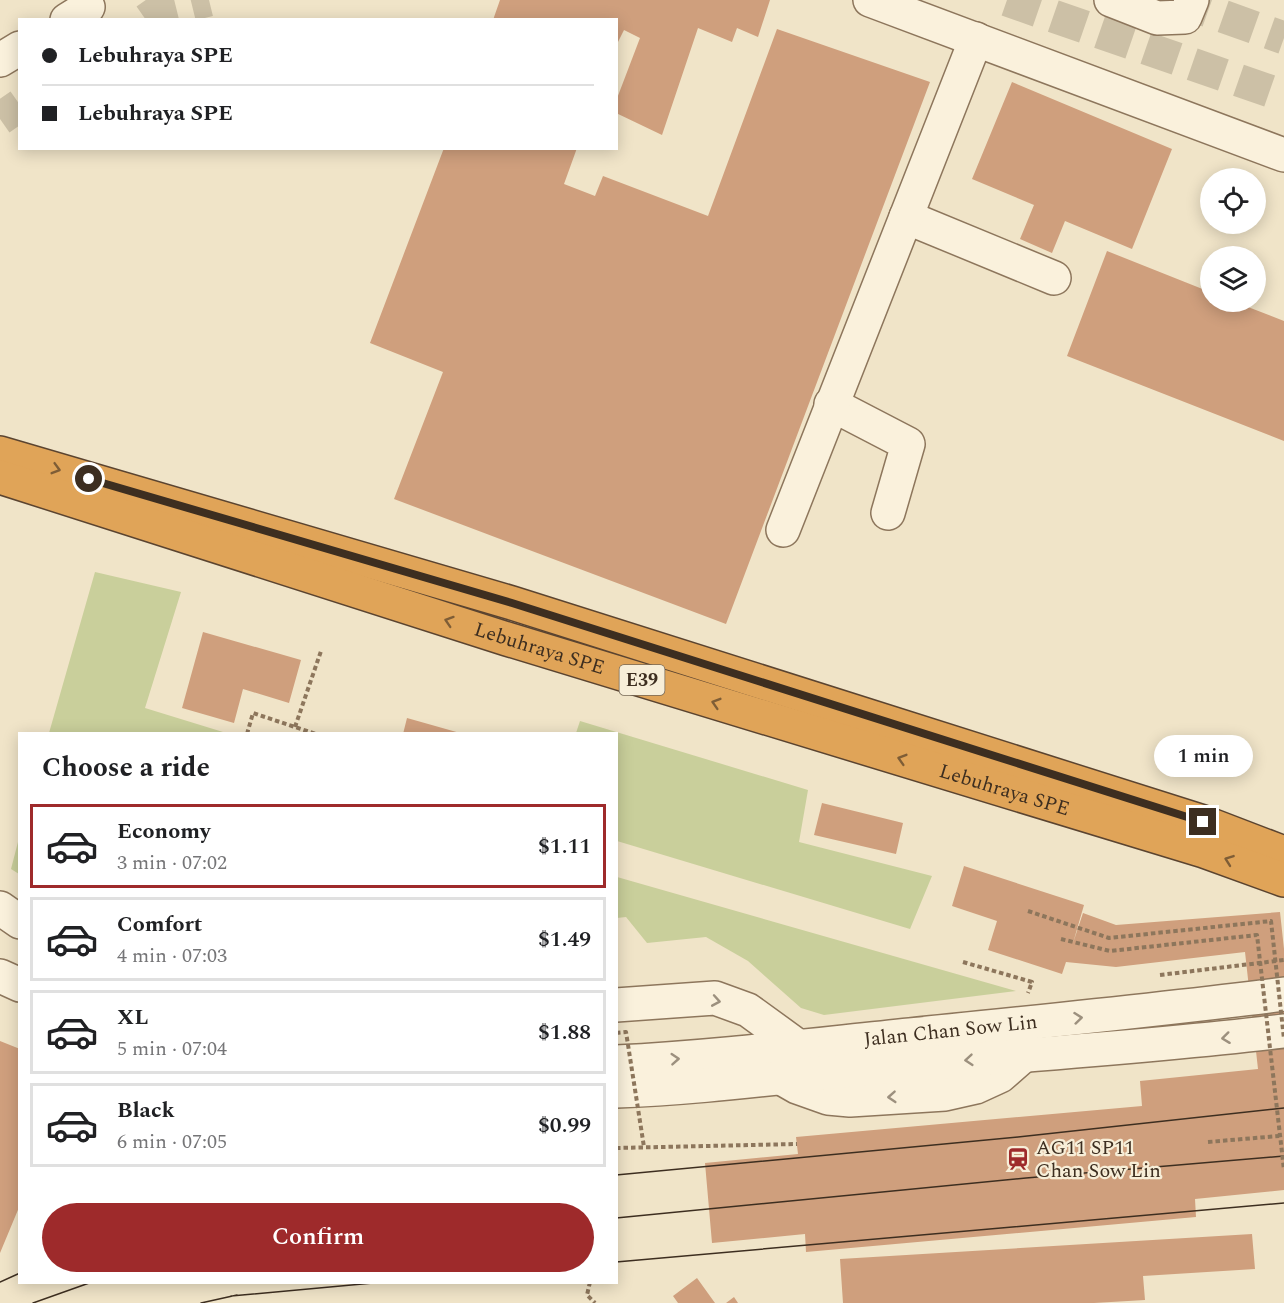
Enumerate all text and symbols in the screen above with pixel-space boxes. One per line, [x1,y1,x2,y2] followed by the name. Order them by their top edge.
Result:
[78,39,233,72] text: Lebuhraya SPE
[78,97,233,130] text: Lebuhraya SPE
[1200,168,1266,312] map controls
[1200,168,1266,234] button: locate
[1200,246,1266,312] button: layers
[50,462,61,474] one-way arrow
[75,465,102,492] route start
[470,614,608,683] street label: Lebuhraya SPE
[444,616,455,628] one-way arrow
[620,665,664,695] road number: E39
[711,698,721,710] one-way arrow
[1154,735,1252,777] callout: 1 min
[1178,741,1229,771] text: 1 min
[42,747,210,789] text: Choose a ride
[897,754,908,766] one-way arrow
[935,756,1073,824] street label: Lebuhraya SPE
[1189,808,1216,835] route end
[117,815,210,848] text: Economy
[45,819,99,873] icon: car
[538,830,591,863] text: $1.11
[117,848,227,878] text: 3 min · 07:02
[1224,854,1235,867] one-way arrow
[117,908,202,941] text: Comfort
[45,912,99,966] icon: car
[538,923,591,956] text: $1.49
[117,941,227,971] text: 4 min · 07:03
[712,994,721,1006] one-way arrow
[117,1001,148,1034] text: XL
[45,1005,99,1059] icon: car
[862,1007,1039,1055] street label: Jalan Chan Sow Lin
[1073,1012,1082,1025] one-way arrow
[538,1016,591,1049] text: $1.88
[1221,1031,1230,1044] one-way arrow
[117,1034,227,1064] text: 5 min · 07:04
[670,1052,679,1065] one-way arrow
[964,1053,973,1066] one-way arrow
[888,1091,897,1104] one-way arrow
[117,1094,175,1127] text: Black
[45,1098,99,1152] icon: car
[538,1109,591,1142] text: $0.99
[117,1127,227,1157] text: 6 min · 07:05
[1036,1133,1161,1186] place label: AG11 SP11 Chan Sow Lin
[1005,1146,1031,1172] station icon: AG11 SP11 Chan Sow Lin
[42,1203,594,1272] button: Confirm

